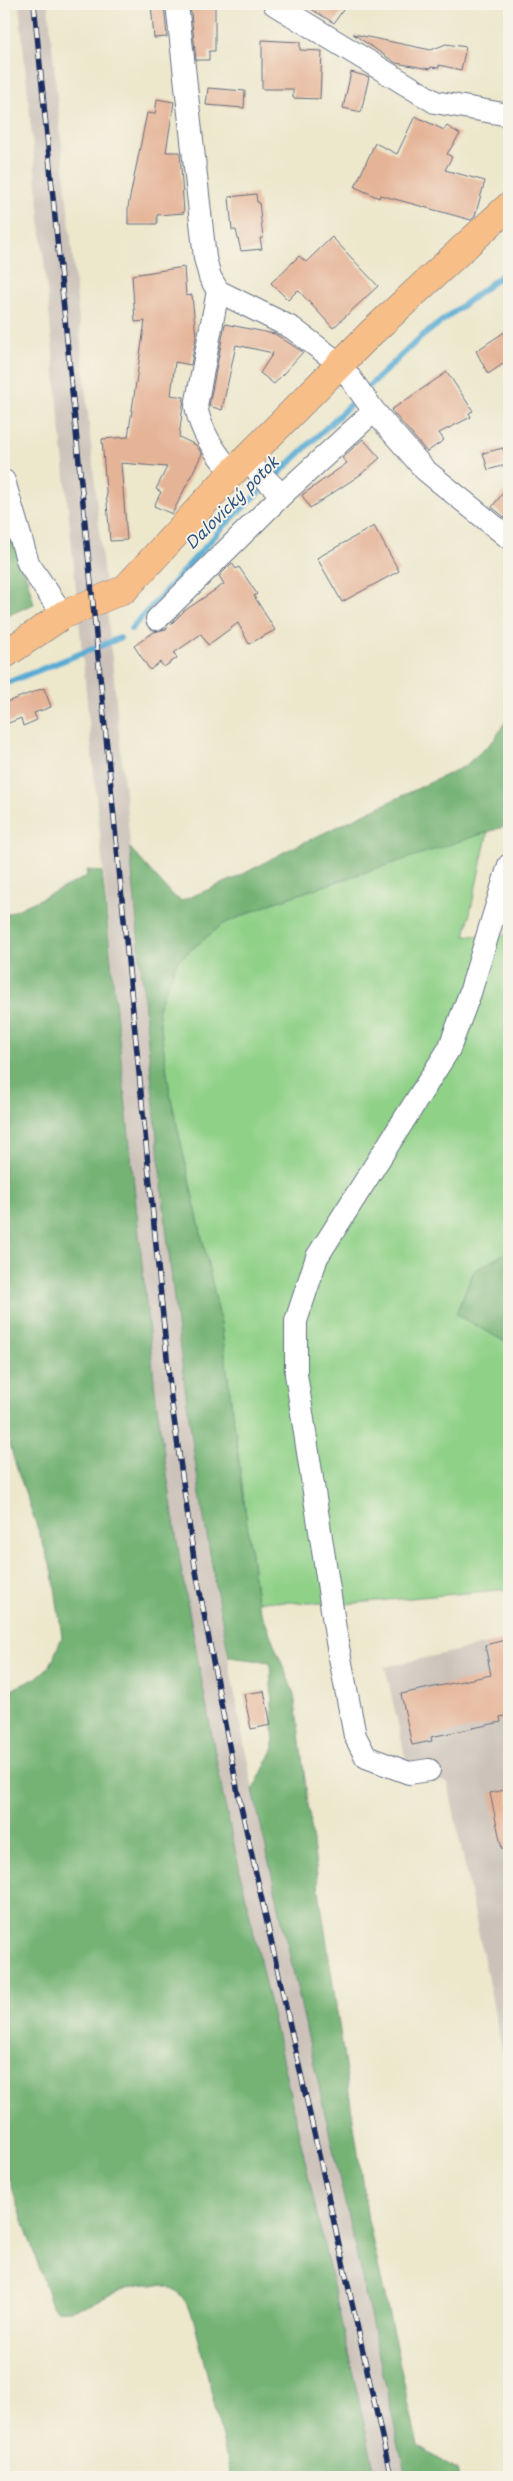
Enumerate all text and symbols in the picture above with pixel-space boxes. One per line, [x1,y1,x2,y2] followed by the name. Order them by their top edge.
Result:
[179,449,284,554] water label: Dalovický potok

